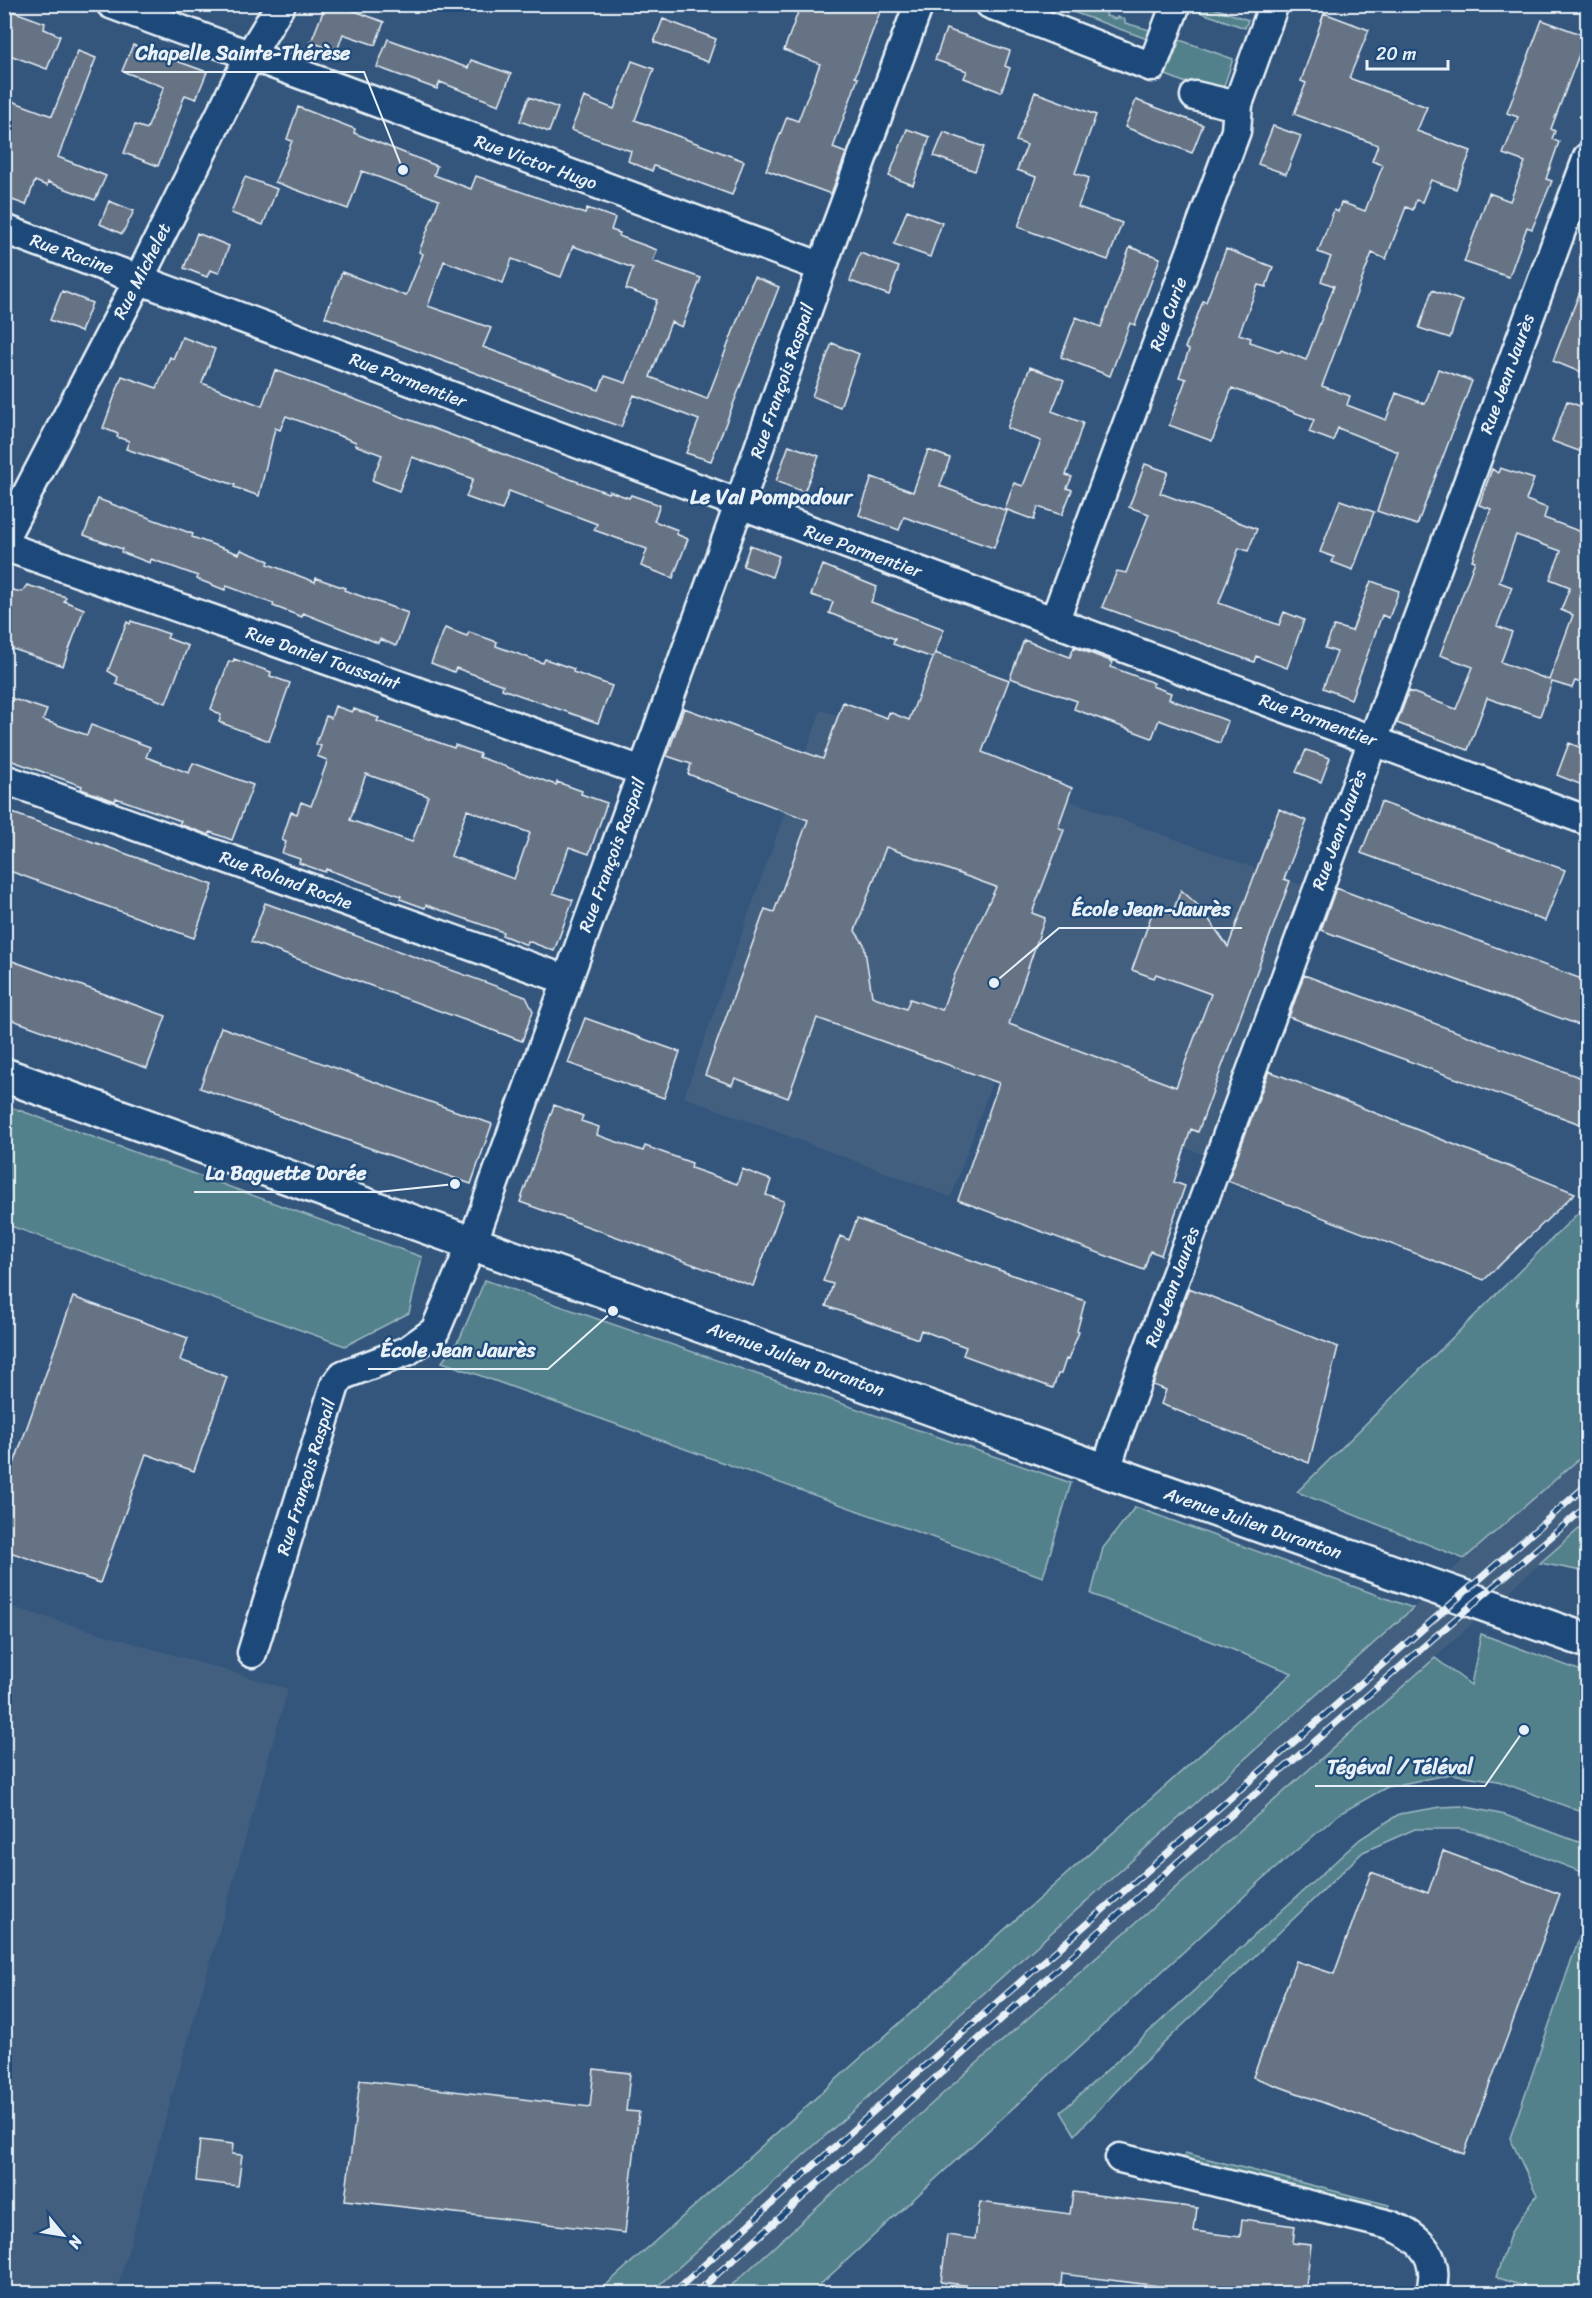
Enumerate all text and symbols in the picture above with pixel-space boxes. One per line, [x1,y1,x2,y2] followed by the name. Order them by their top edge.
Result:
[1367,33,1448,71] scale bar
[123,34,364,72] callout: Chapelle Sainte-Thérèse
[135,36,351,71] text: Chapelle Sainte-Thérèse
[1376,38,1416,70] text: 20 m
[470,125,602,199] street label: Rue Victor Hugo
[104,217,180,325] street label: Rue Michelet
[25,224,119,284] street label: Rue Racine
[1140,272,1196,356] street label: Rue Curie
[740,298,824,463] street label: Rue François Raspail
[1470,309,1544,439] street label: Rue Jean Jaurès
[345,343,473,418] street label: Rue Parmentier
[690,478,854,516] district label: Le Val Pompadour
[800,515,928,588] street label: Rue Parmentier
[241,617,405,700] street label: Rue Daniel Toussaint
[1255,684,1383,757] street label: Rue Parmentier
[1302,765,1376,895] street label: Rue Jean Jaurès
[569,772,655,937] street label: Rue François Raspail
[215,841,357,919] street label: Rue Roland Roche
[1059,890,1242,928] callout: École Jean-Jaurès
[1071,892,1232,927] text: École Jean-Jaurès
[194,1154,378,1192] callout: La Baguette Dorée
[205,1156,367,1191] text: La Baguette Dorée
[1135,1222,1209,1352] street label: Rue Jean Jaurès
[702,1312,889,1406] street label: Avenue Julien Duranton
[368,1331,548,1369] callout: École Jean Jaurès
[380,1333,536,1368] text: École Jean Jaurès
[267,1394,345,1559] street label: Rue François Raspail
[1159,1477,1347,1569] street label: Avenue Julien Duranton
[1315,1748,1485,1786] callout: Tégéval / Téléval
[1327,1750,1474,1785] text: Tégéval / Téléval
[33,2205,93,2265] north arrow
[60,2229,91,2255] text: N

